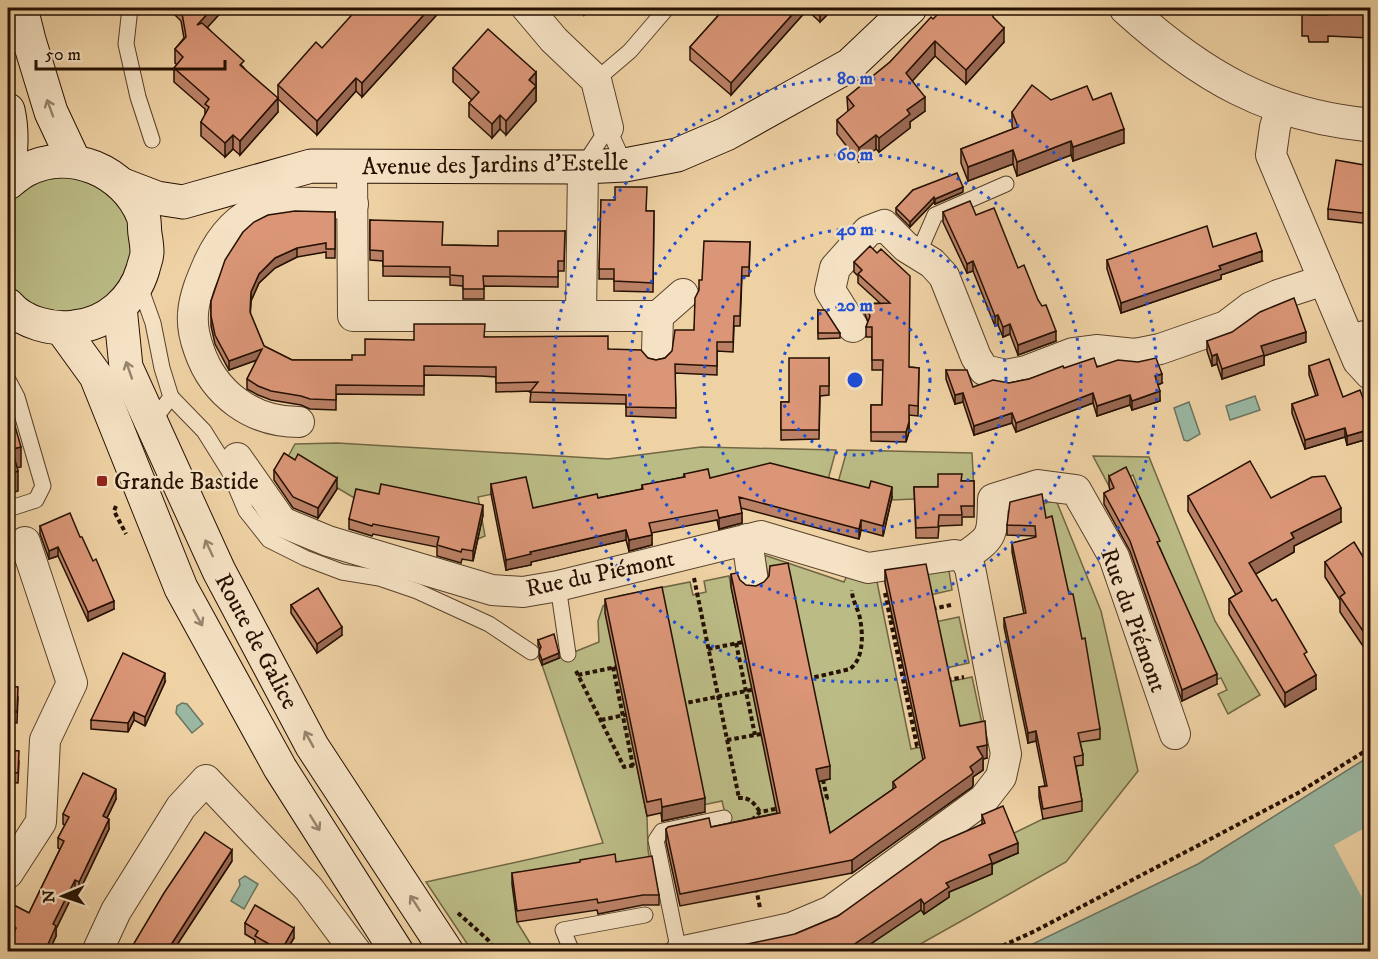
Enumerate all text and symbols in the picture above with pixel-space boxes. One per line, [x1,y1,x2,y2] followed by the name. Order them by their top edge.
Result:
[36,33,225,71] scale bar
[45,44,81,66] text: 50 m
[837,68,874,90] text: 80 m
[44,99,55,118] one-way arrow
[837,144,874,166] text: 60 m
[362,148,629,182] street label: Avenue des Jardins d’Estelle
[835,219,874,241] text: 40 m
[837,295,873,317] text: 20 m
[123,361,134,380] one-way arrow
[845,370,865,390] centre of rings
[114,467,259,497] place label: Grande Bastide
[95,474,109,488] marker: Grande Bastide
[203,539,214,557] one-way arrow
[523,544,678,604] street label: Rue du Piémont
[1093,544,1173,697] street label: Rue du Piémont
[208,568,305,715] street label: Route de Galice
[193,608,204,626] one-way arrow
[303,731,315,748] one-way arrow
[310,814,322,831] one-way arrow
[33,866,93,926] north arrow
[39,890,59,903] text: N
[409,895,421,911] one-way arrow

